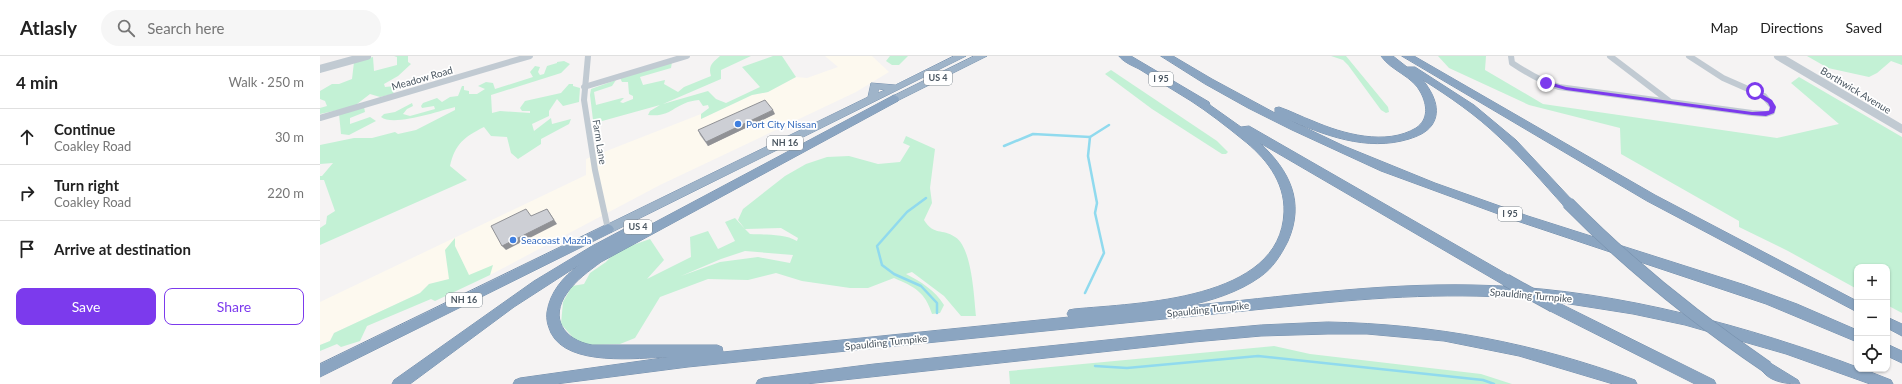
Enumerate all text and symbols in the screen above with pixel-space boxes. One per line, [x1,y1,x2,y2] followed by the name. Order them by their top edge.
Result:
[101,10,381,46] search box
[20,16,77,39] text: Atlasly
[115,17,137,39] icon: search
[147,19,225,37] text: Search here
[1711,19,1738,36] text: Map
[1760,19,1823,36] text: Directions
[1845,19,1882,36] text: Saved
[390,64,454,92] street label: Meadow Road
[1818,64,1894,116] street label: Borthwick Avenue
[924,71,952,85] road number: US 4
[16,72,58,93] text: 4 min
[1149,72,1173,86] road number: I 95
[228,74,304,90] text: Walk · 250 m
[1537,74,1555,92] route end
[1746,82,1764,100] route start
[746,118,817,130] place label: Port City Nissan
[591,119,609,165] street label: Farm Lane
[733,119,743,129] marker: Port City Nissan
[54,120,115,138] text: Continue
[16,126,38,148] icon: ahead
[275,129,304,145] text: 30 m
[767,136,803,150] road number: NH 16
[54,138,131,154] text: Coakley Road
[54,176,119,194] text: Turn right
[16,182,38,204] icon: right
[267,185,304,201] text: 220 m
[54,194,131,210] text: Coakley Road
[1498,207,1522,221] road number: I 95
[624,220,652,234] road number: US 4
[521,234,592,246] place label: Seacoast Mazda
[508,235,518,245] marker: Seacoast Mazda
[16,238,38,260] icon: arrive
[54,240,191,258] text: Arrive at destination
[1854,264,1890,372] map controls
[1854,264,1890,300] button: +
[1489,285,1573,305] street label: Spaulding Turnpike
[16,288,156,325] button: Save
[164,288,304,325] button: Share
[446,293,482,307] road number: NH 16
[1166,299,1250,319] street label: Spaulding Turnpike
[1854,300,1890,336] button: −
[844,332,928,352] street label: Spaulding Turnpike
[1854,336,1890,372] button: locate

